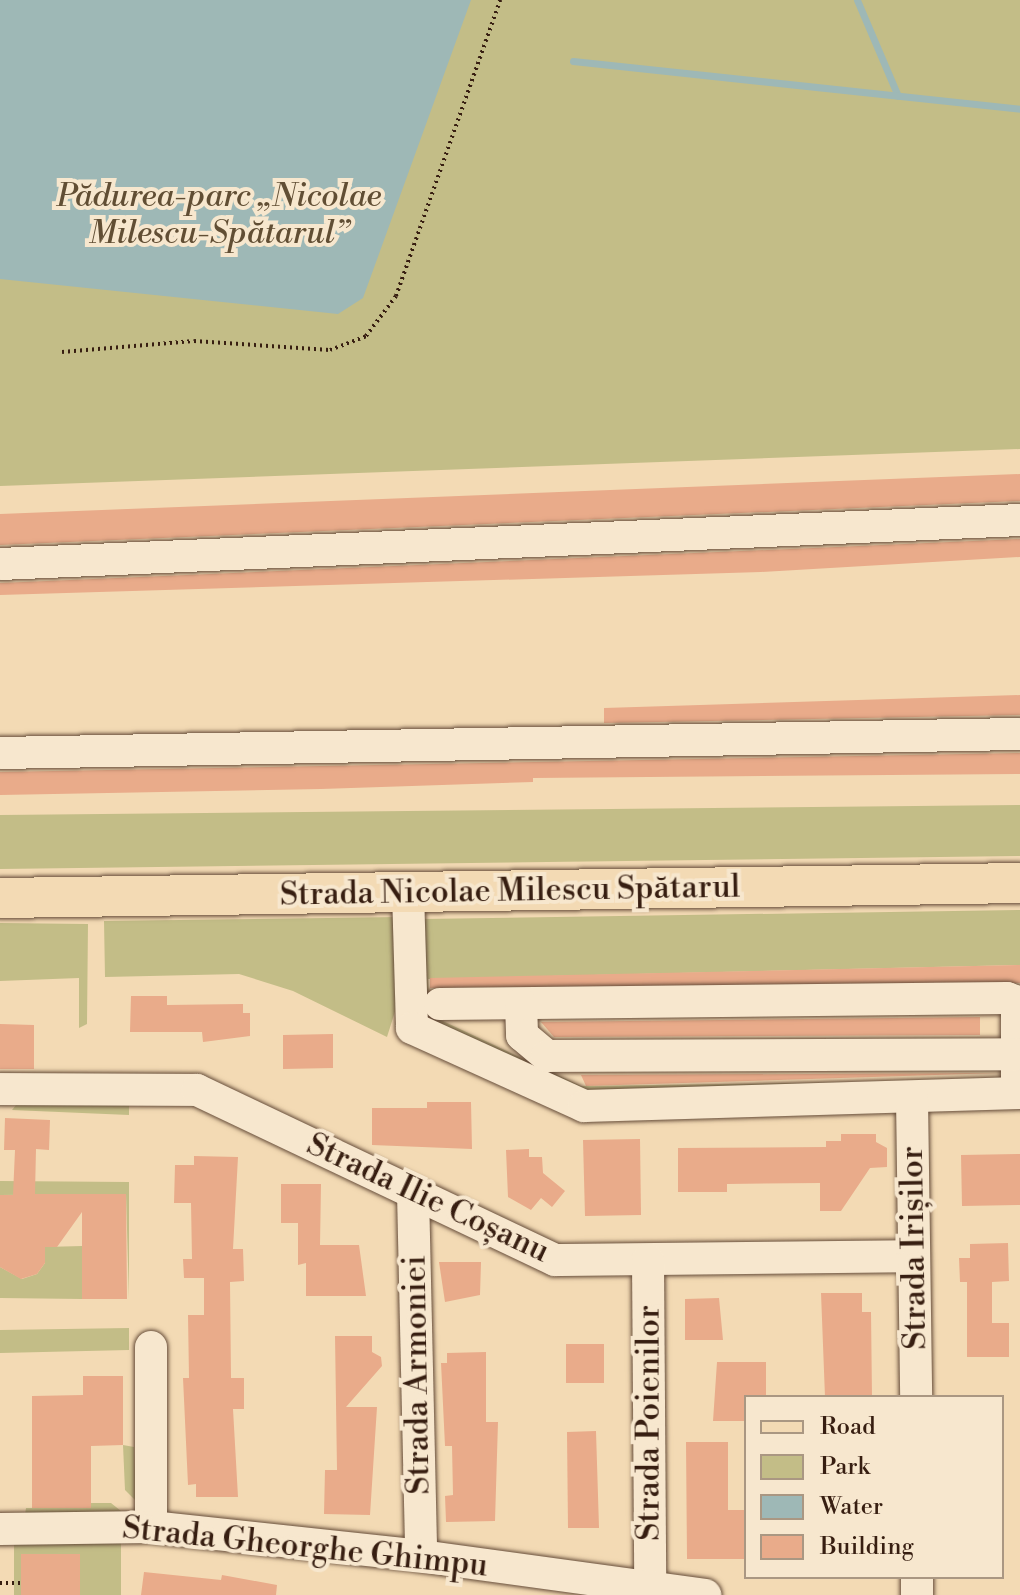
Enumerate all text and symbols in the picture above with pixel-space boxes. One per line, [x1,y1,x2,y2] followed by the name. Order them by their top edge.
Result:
[57,178,381,253] park label: Pădurea-parc „Nicolae Milescu-Spătarul”
[279,868,741,914] street label: Strada Nicolae Milescu Spătarul
[301,1125,555,1271] street label: Strada Ilie Coșanu
[893,1146,935,1350] street label: Strada Irișilor
[396,1255,438,1495] street label: Strada Armoniei
[630,1305,668,1541] street label: Strada Poienilor
[744,1395,1004,1579] legend
[820,1412,876,1442] text: Road
[820,1452,870,1482] text: Park
[820,1492,883,1522] text: Water
[120,1509,490,1585] street label: Strada Gheorghe Ghimpu
[820,1532,914,1562] text: Building

